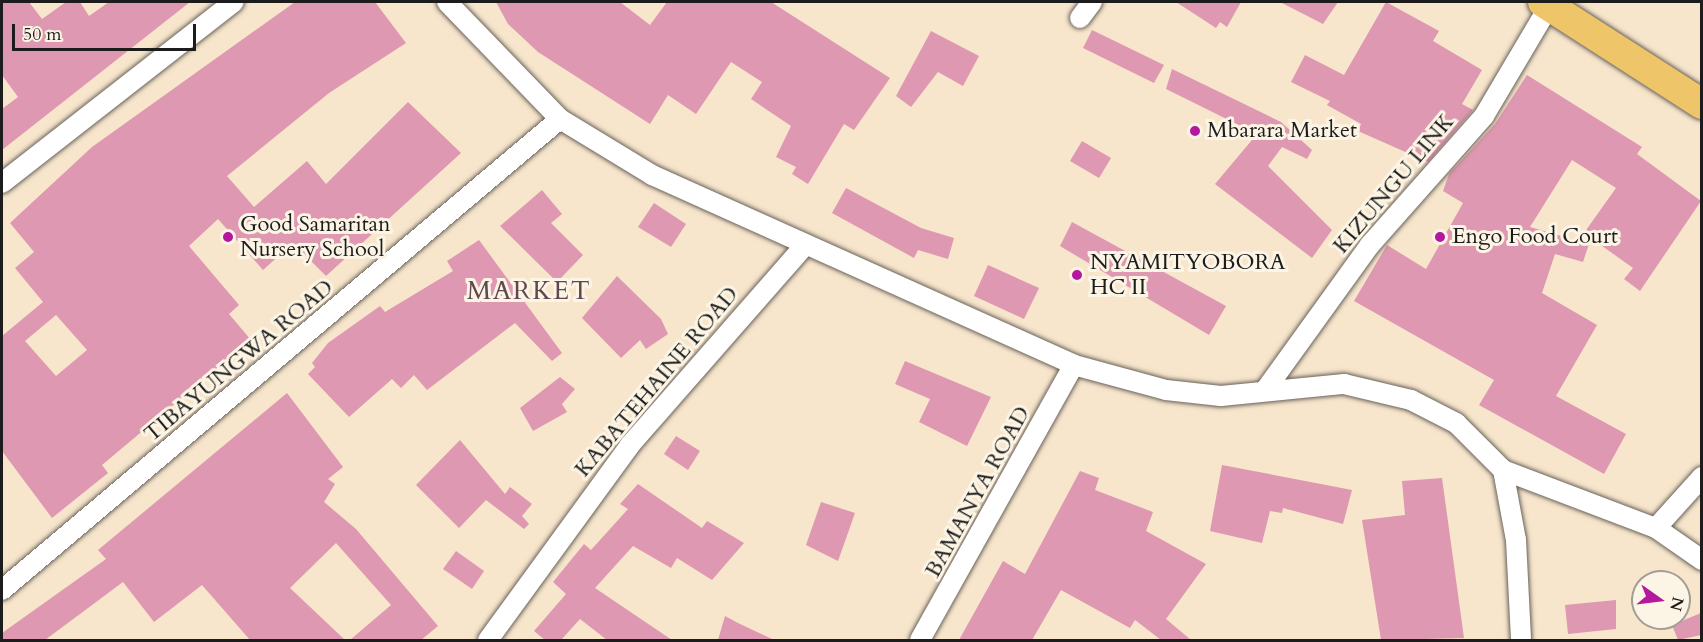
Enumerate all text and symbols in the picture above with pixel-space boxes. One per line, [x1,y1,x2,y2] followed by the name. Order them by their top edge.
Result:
[15,12,200,50] scale bar
[23,22,62,47] text: 50 m
[1328,109,1460,259] street label: KIZUNGU LINK
[1207,118,1357,144] place label: Mbarara Market
[1188,124,1202,138] marker: Mbarara Market
[240,211,391,262] place label: Good Samaritan Nursery School
[1452,224,1618,250] place label: Engo Food Court
[221,230,235,244] marker: Good Samaritan Nursery School
[1433,230,1447,244] marker: Engo Food Court
[1090,249,1285,300] place label: NYAMITYOBORA HC II
[1068,266,1086,284] marker: NYAMITYOBORA HC II
[139,274,339,448] street label: TIBAYUNGWA ROAD
[467,275,591,307] district label: MARKET
[570,282,744,482] street label: KABATEHAINE ROAD
[920,402,1036,582] street label: BAMANYA ROAD
[1631,570,1691,630] north arrow
[1664,594,1689,613] text: N

